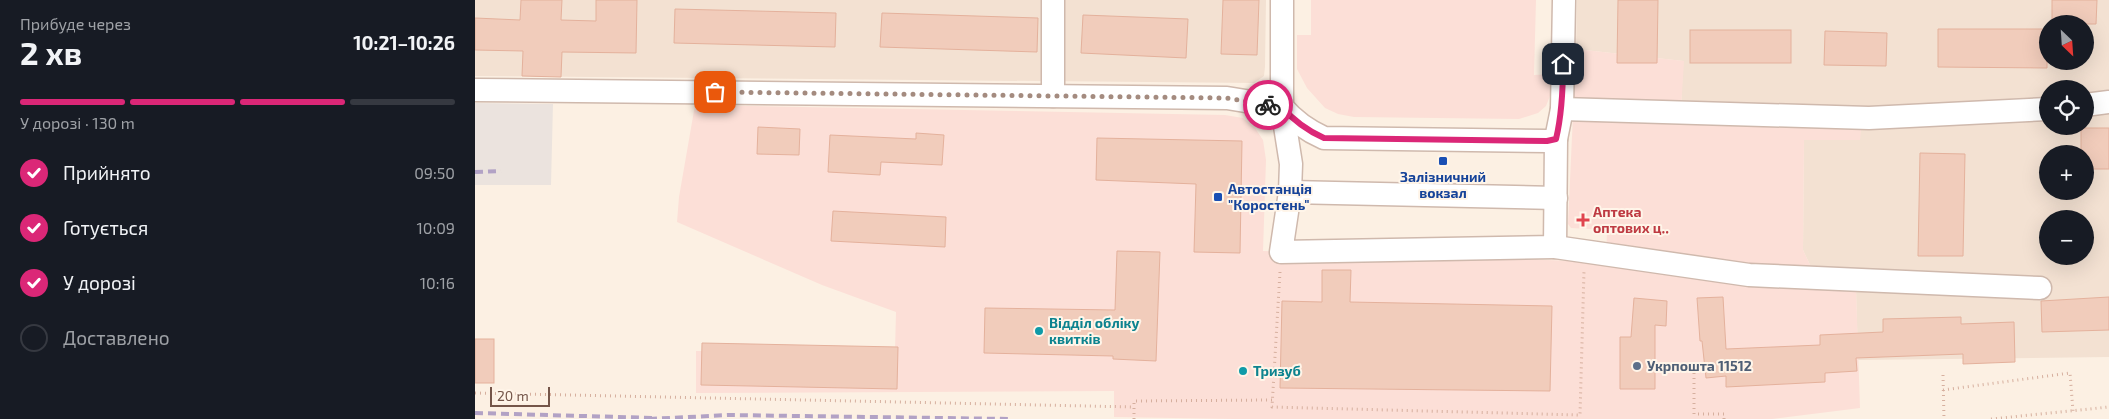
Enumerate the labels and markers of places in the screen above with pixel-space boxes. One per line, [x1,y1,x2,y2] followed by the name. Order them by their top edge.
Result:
[1542,43,1584,85] pin
[694,71,736,113] pin
[1437,155,1449,167] marker: Залізничний вокзал
[1400,168,1486,201] place label: Залізничний вокзал
[1228,180,1312,213] place label: Автостанція "Коростень"
[1212,191,1224,203] marker: Автостанція "Коростень"
[1593,203,1669,236] place label: Аптека оптових ц‥
[1577,214,1589,226] marker: Аптека оптових ц‥
[1049,314,1140,347] place label: Відділ обліку квитків
[1033,325,1045,337] marker: Відділ обліку квитків
[1647,357,1752,374] place label: Укрпошта 11512
[1631,360,1643,372] marker: Укрпошта 11512
[1253,362,1301,379] place label: Тризуб
[1237,365,1249,377] marker: Тризуб

